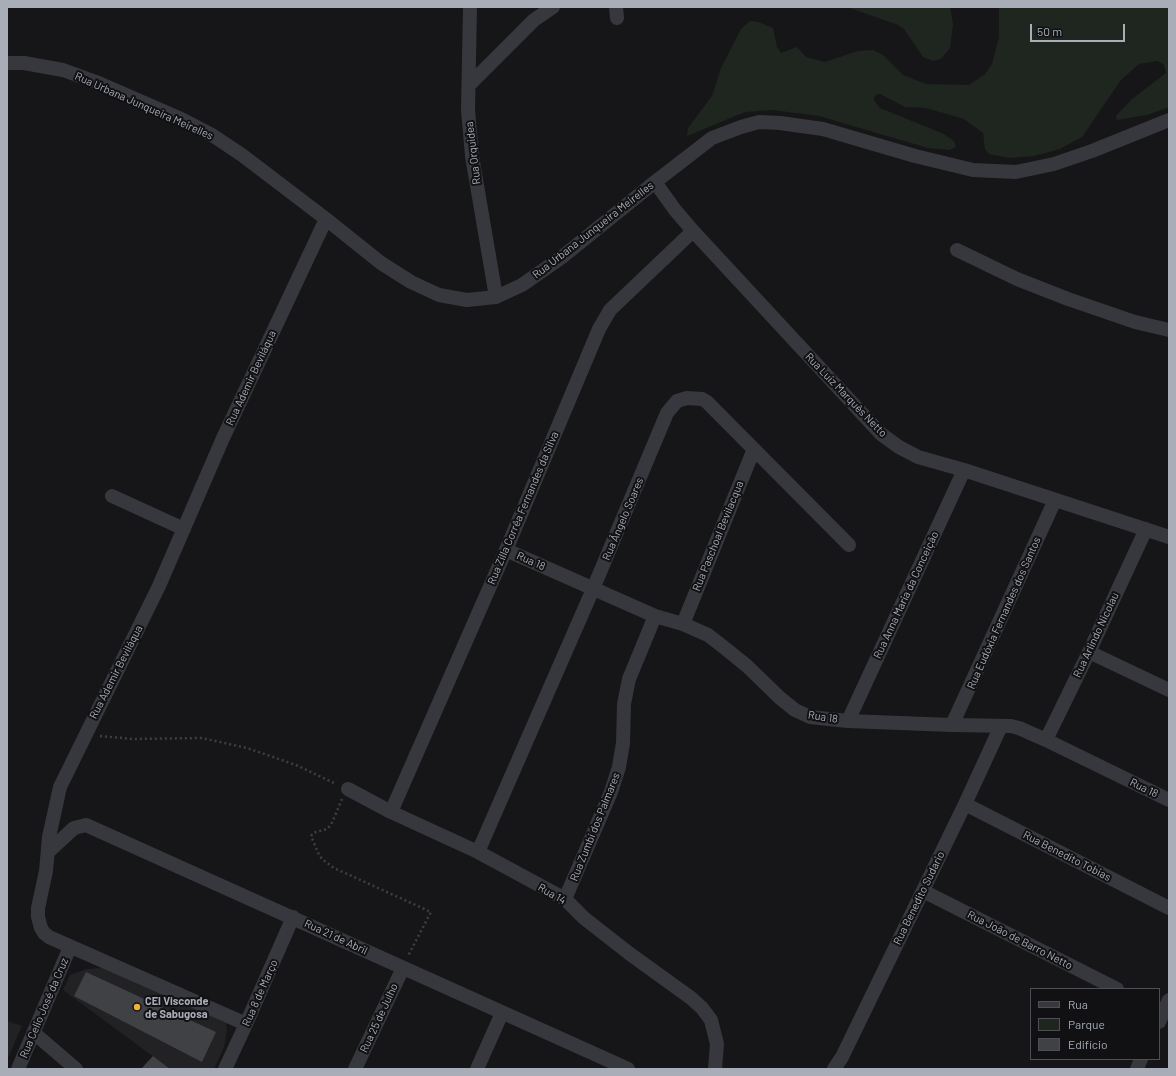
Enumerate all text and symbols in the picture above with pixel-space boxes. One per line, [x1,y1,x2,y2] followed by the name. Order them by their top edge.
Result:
[1032,16,1127,42] scale bar
[1037,24,1062,38] text: 50 m
[73,69,215,143] street label: Rua Urbana Junqueira Meirelles
[463,121,483,185] street label: Rua Orquidea
[530,179,656,281] street label: Rua Urbana Junqueira Meirelles
[223,328,279,428] street label: Rua Ademir Beviláqua
[802,350,890,440] street label: Rua Luiz Marquês Netto
[485,429,561,587] street label: Rua Zilla Corrêa Fernandes da Silva
[600,476,646,562] street label: Rua Ângelo Soares
[690,479,746,593] street label: Rua Paschoal Bevilacqua
[871,529,941,661] street label: Rua Anna Maria da Conceição
[964,535,1044,691] street label: Rua Eudóxia Fernandes dos Santos
[515,549,547,573] street label: Rua 18
[1070,590,1122,680] street label: Rua Arlindo Nicolau
[87,623,145,721] street label: Rua Ademir Beviláqua
[807,708,839,726] street label: Rua 18
[567,771,623,883] street label: Rua Zumbí dos Palmares
[1128,775,1160,801] street label: Rua 18
[1021,828,1113,884] street label: Rua Benedito Tobias
[891,849,947,947] street label: Rua Benedito Sudario
[536,881,568,907] street label: Rua 14
[965,908,1075,972] street label: Rua João de Barro Netto
[302,917,370,957] street label: Rua 21 de Abril
[17,956,71,1060] street label: Rua Celio José da Cruz
[239,958,281,1028] street label: Rua 8 de Março
[357,981,401,1055] street label: Rua 25 de Julho
[1030,988,1160,1060] legend
[145,994,209,1020] place label: CEI Visconde de Sabugosa
[1068,997,1088,1011] text: Rua
[132,1002,142,1012] marker: CEI Visconde de Sabugosa
[1068,1017,1105,1031] text: Parque
[1068,1037,1108,1051] text: Edifício

